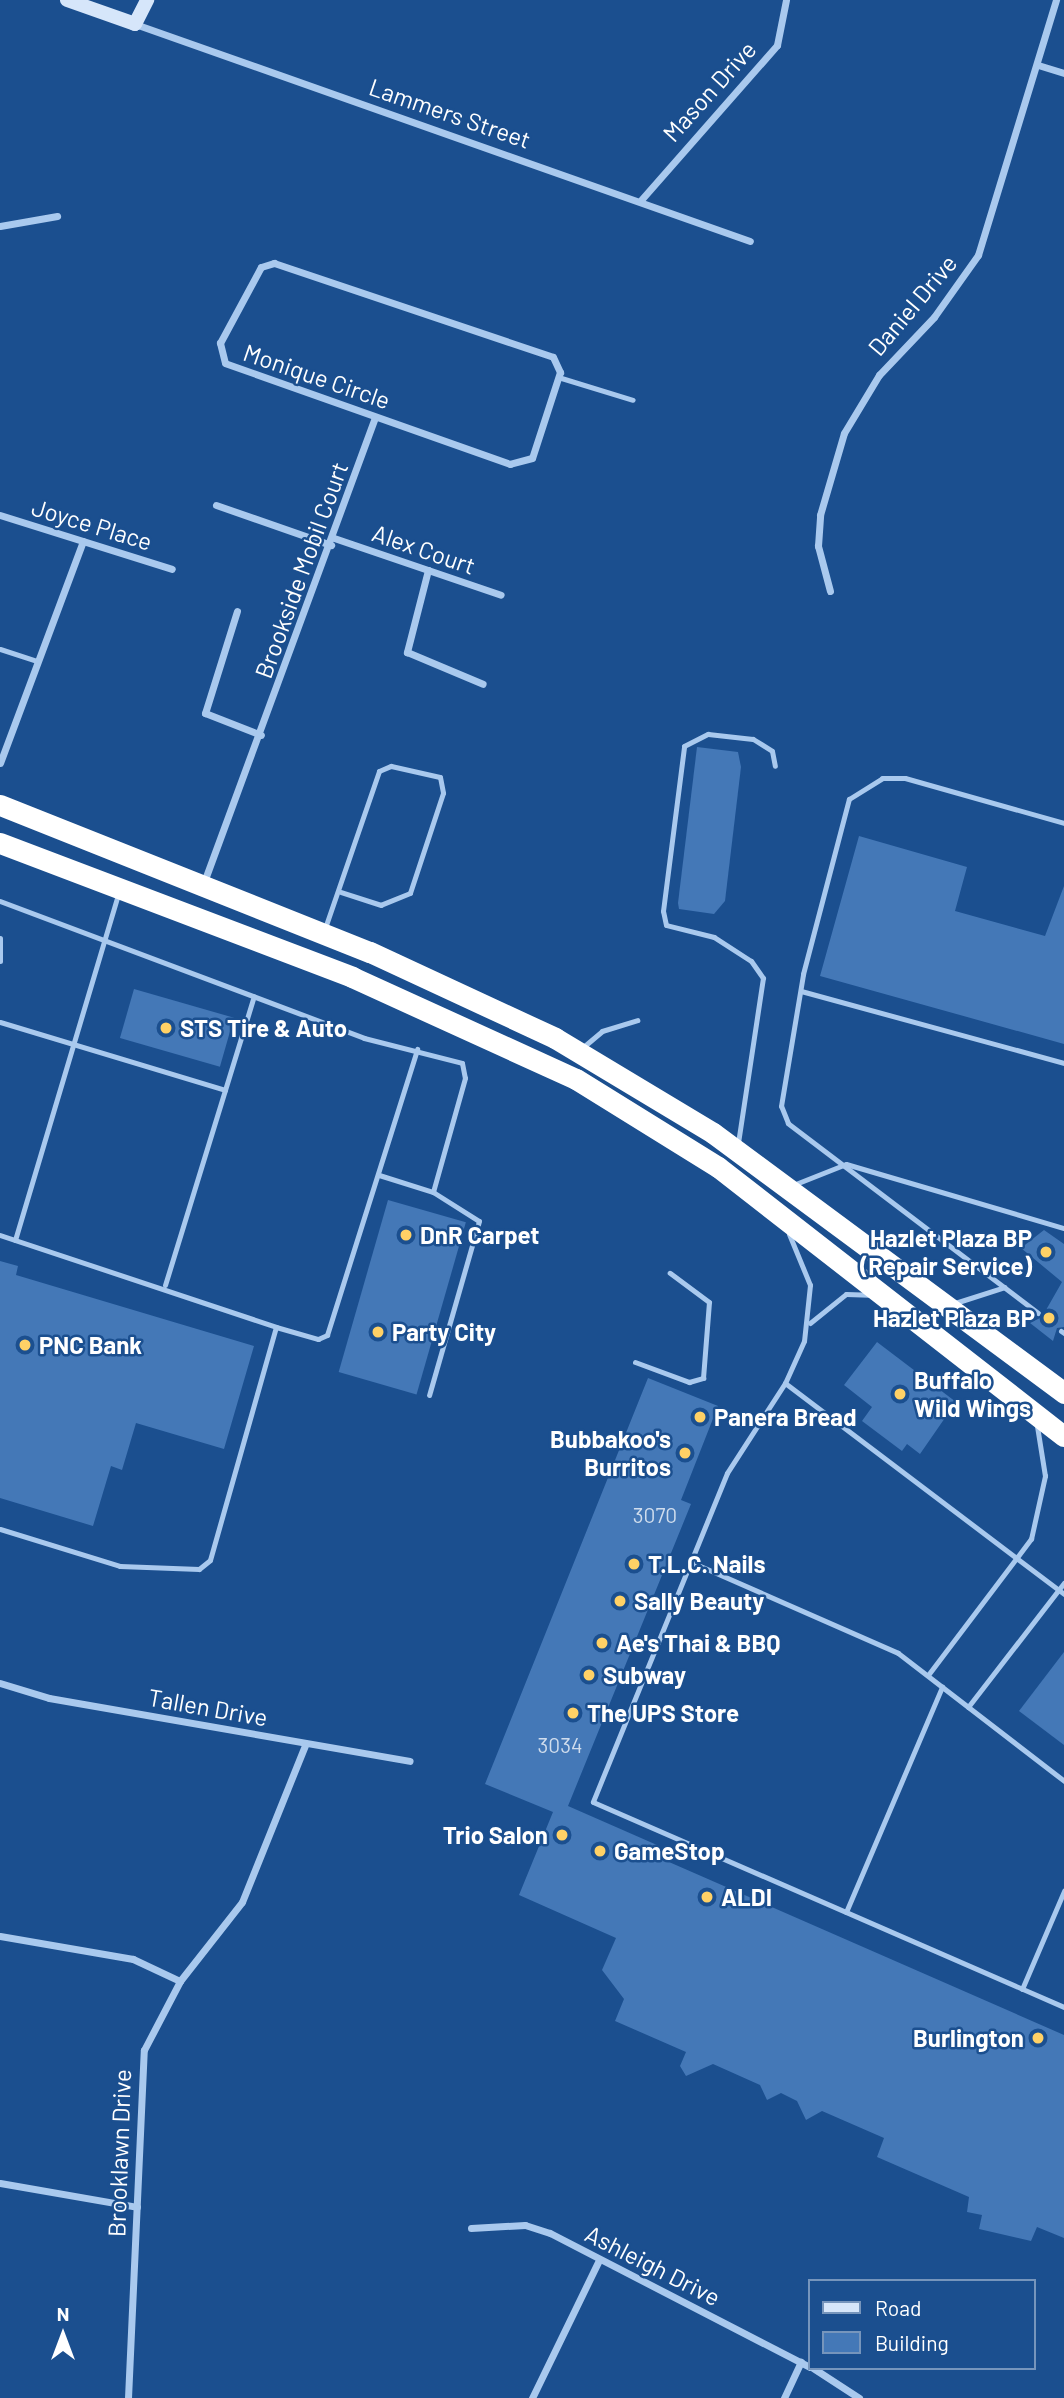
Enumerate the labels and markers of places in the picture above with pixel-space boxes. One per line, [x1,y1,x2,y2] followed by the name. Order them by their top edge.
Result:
[180,1014,347,1042] place label: STS Tire & Auto
[158,1020,174,1036] marker: STS Tire & Auto
[420,1221,539,1249] place label: DnR Carpet
[860,1224,1032,1280] place label: Hazlet Plaza BP (Repair Service)
[398,1227,414,1243] marker: DnR Carpet
[1038,1244,1054,1260] marker: Hazlet Plaza BP (Repair Service)
[873,1304,1035,1332] place label: Hazlet Plaza BP
[1041,1310,1057,1326] marker: Hazlet Plaza BP
[392,1318,496,1346] place label: Party City
[370,1324,386,1340] marker: Party City
[39,1331,142,1359] place label: PNC Bank
[17,1337,33,1353] marker: PNC Bank
[914,1366,1031,1422] place label: Buffalo Wild Wings
[892,1386,908,1402] marker: Buffalo Wild Wings
[714,1403,857,1431] place label: Panera Bread
[692,1409,708,1425] marker: Panera Bread
[550,1425,671,1481] place label: Bubbakoo's Burritos
[677,1445,693,1461] marker: Bubbakoo's Burritos
[648,1550,765,1578] place label: T.L.C. Nails
[626,1556,642,1572] marker: T.L.C. Nails
[634,1587,764,1615] place label: Sally Beauty
[612,1593,628,1609] marker: Sally Beauty
[616,1629,781,1657] place label: Ae's Thai & BBQ
[594,1635,610,1651] marker: Ae's Thai & BBQ
[603,1661,686,1689] place label: Subway
[581,1667,597,1683] marker: Subway
[587,1699,739,1727] place label: The UPS Store
[565,1705,581,1721] marker: The UPS Store
[443,1821,548,1849] place label: Trio Salon
[554,1827,570,1843] marker: Trio Salon
[614,1837,725,1865] place label: GameStop
[592,1843,608,1859] marker: GameStop
[721,1883,772,1911] place label: ALDI
[699,1889,715,1905] marker: ALDI
[913,2024,1024,2052] place label: Burlington
[1030,2030,1046,2046] marker: Burlington

